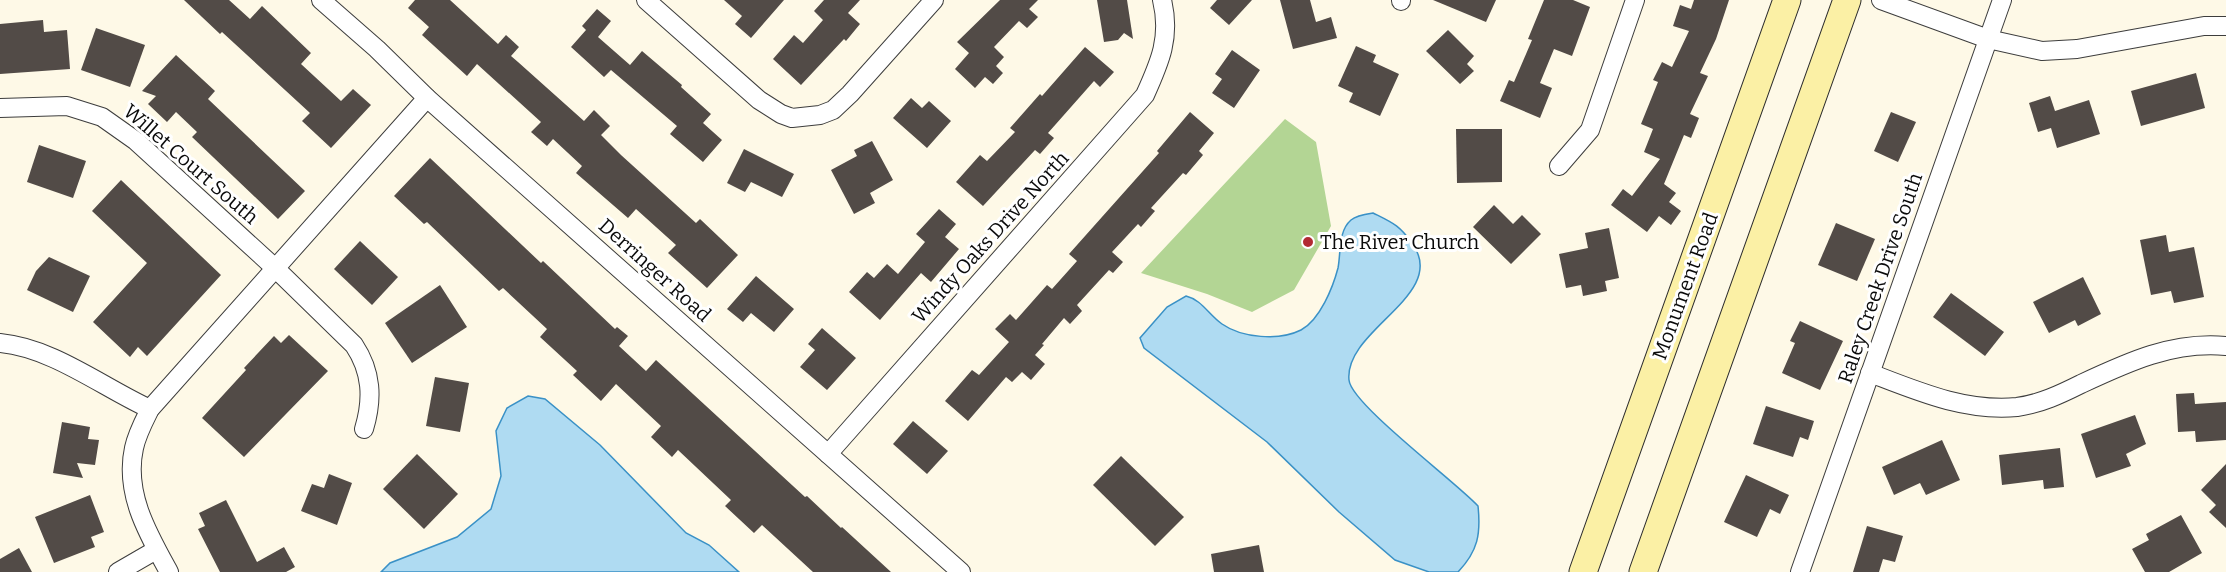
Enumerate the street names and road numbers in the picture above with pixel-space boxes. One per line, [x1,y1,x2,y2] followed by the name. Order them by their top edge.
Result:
[119,99,264,229] street label: Willet Court South
[907,146,1074,328] street label: Windy Oaks Drive North
[1833,169,1927,386] street label: Raley Creek Drive South
[1647,209,1723,363] street label: Monument Road
[594,213,716,327] street label: Derringer Road

